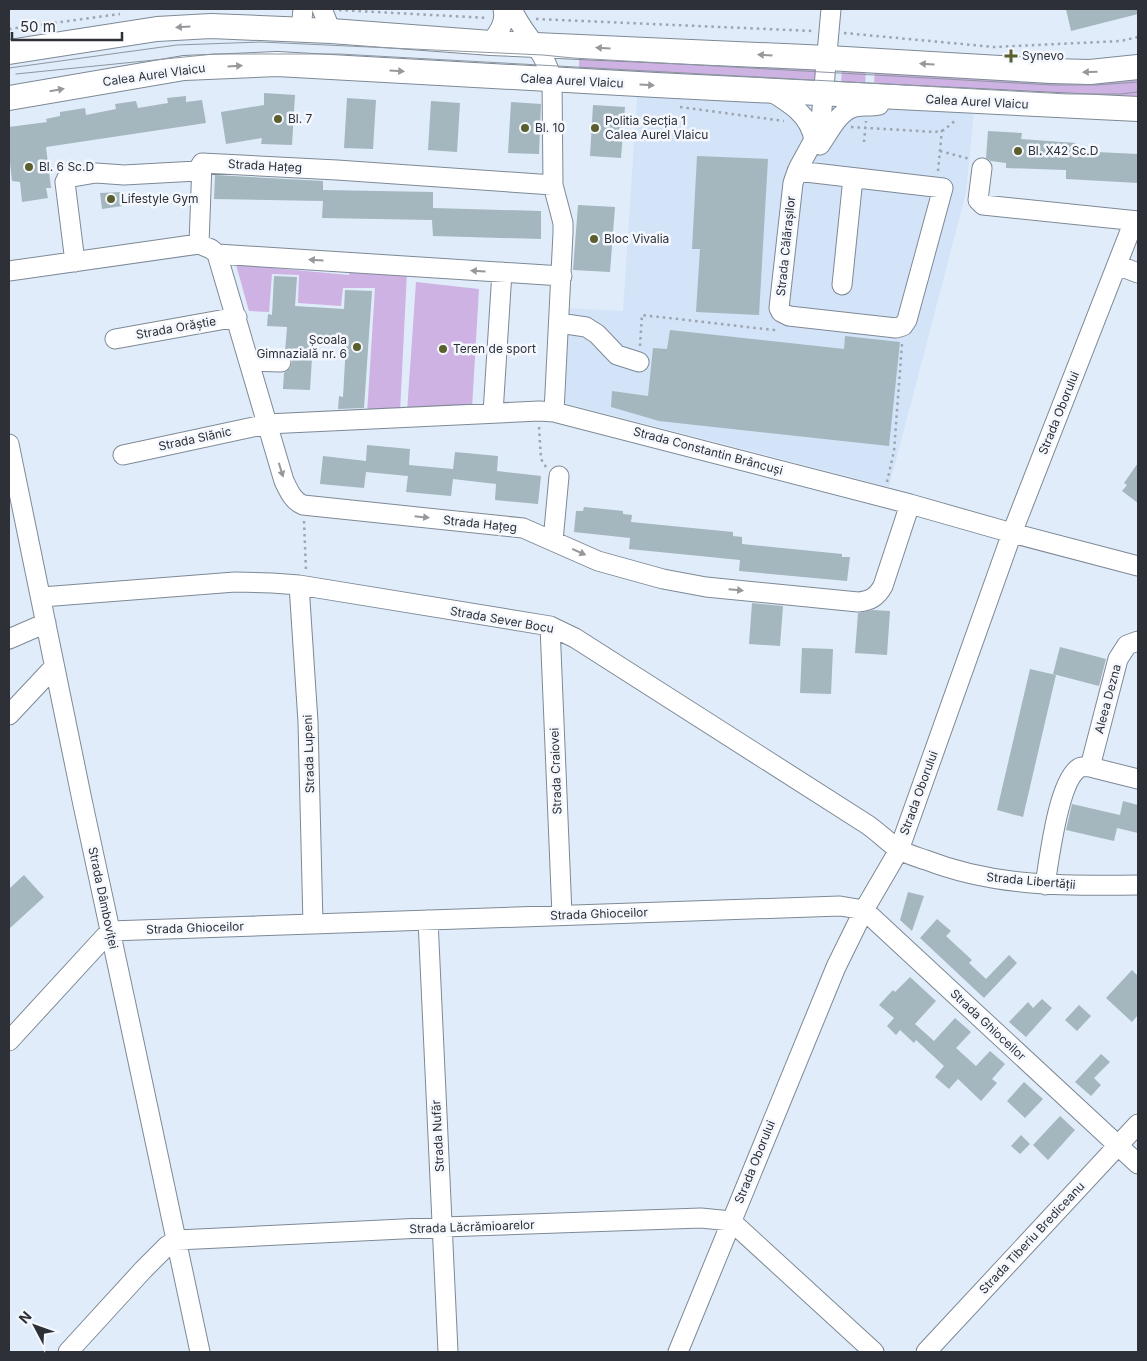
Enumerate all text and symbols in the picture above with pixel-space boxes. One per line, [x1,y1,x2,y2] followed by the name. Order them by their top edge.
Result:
[12,10,122,42] scale bar
[20,17,56,36] text: 50 m
[174,24,190,32] one-way arrow
[595,44,611,52] one-way arrow
[1022,48,1064,63] place label: Synevo
[1004,49,1018,63] marker: Synevo
[757,51,773,59] one-way arrow
[102,60,206,89] street label: Calea Aurel Vlaicu
[919,60,935,68] one-way arrow
[227,61,243,69] one-way arrow
[389,67,405,75] one-way arrow
[1082,68,1098,76] one-way arrow
[520,70,624,91] street label: Calea Aurel Vlaicu
[639,81,655,89] one-way arrow
[49,85,65,93] one-way arrow
[925,91,1029,112] street label: Calea Aurel Vlaicu
[288,111,313,126] place label: Bl. 7
[272,113,284,125] marker: Bl. 7
[605,113,708,142] place label: Politia Secția 1 Calea Aurel Vlaicu
[535,120,565,135] place label: Bl. 10
[519,122,531,134] marker: Bl. 10
[589,122,601,134] marker: Politia Secția 1 Calea Aurel Vlaicu
[1028,143,1098,158] place label: Bl. X42 Sc.D
[1012,145,1024,157] marker: Bl. X42 Sc.D
[228,156,302,175] street label: Strada Hațeg
[39,159,94,174] place label: Bl. 6 Sc.D
[23,161,35,173] marker: Bl. 6 Sc.D
[121,191,199,206] place label: Lifestyle Gym
[105,193,117,205] marker: Lifestyle Gym
[773,195,798,297] street label: Strada Călărașilor
[604,231,669,246] place label: Bloc Vivalia
[588,233,600,245] marker: Bloc Vivalia
[308,256,324,264] one-way arrow
[470,266,486,274] one-way arrow
[135,313,217,342] street label: Strada Orăștie
[256,332,347,361] place label: Școala Gimnazială nr. 6
[351,341,363,353] marker: Școala Gimnazială nr. 6
[453,341,536,356] place label: Teren de sport
[437,343,449,355] marker: Teren de sport
[1035,369,1082,457] street label: Strada Oborului
[157,423,233,454] street label: Strada Slănic
[632,423,785,478] street label: Strada Constantin Brâncuși
[278,463,286,478] one-way arrow
[442,512,518,535] street label: Strada Hațeg
[414,513,430,521] one-way arrow
[572,549,586,557] one-way arrow
[728,586,744,594] one-way arrow
[449,603,555,636] street label: Strada Sever Bocu
[1091,662,1124,735] street label: Aleea Dezna
[300,714,317,794] street label: Strada Lupeni
[546,727,565,815] street label: Strada Craiovei
[896,749,941,837] street label: Strada Oborului
[85,846,122,950] street label: Strada Dâmboviței
[986,869,1076,892] street label: Strada Libertății
[550,904,649,923] street label: Strada Ghioceilor
[146,918,245,937] street label: Strada Ghioceilor
[947,986,1030,1064] street label: Strada Ghioceilor
[428,1099,447,1172] street label: Strada Nufăr
[731,1118,778,1206] street label: Strada Oborului
[976,1179,1087,1297] street label: Strada Tiberiu Brediceanu
[409,1217,535,1236] street label: Strada Lăcrămioarelor
[10,1301,60,1351] north arrow
[15,1308,35,1327] text: N

